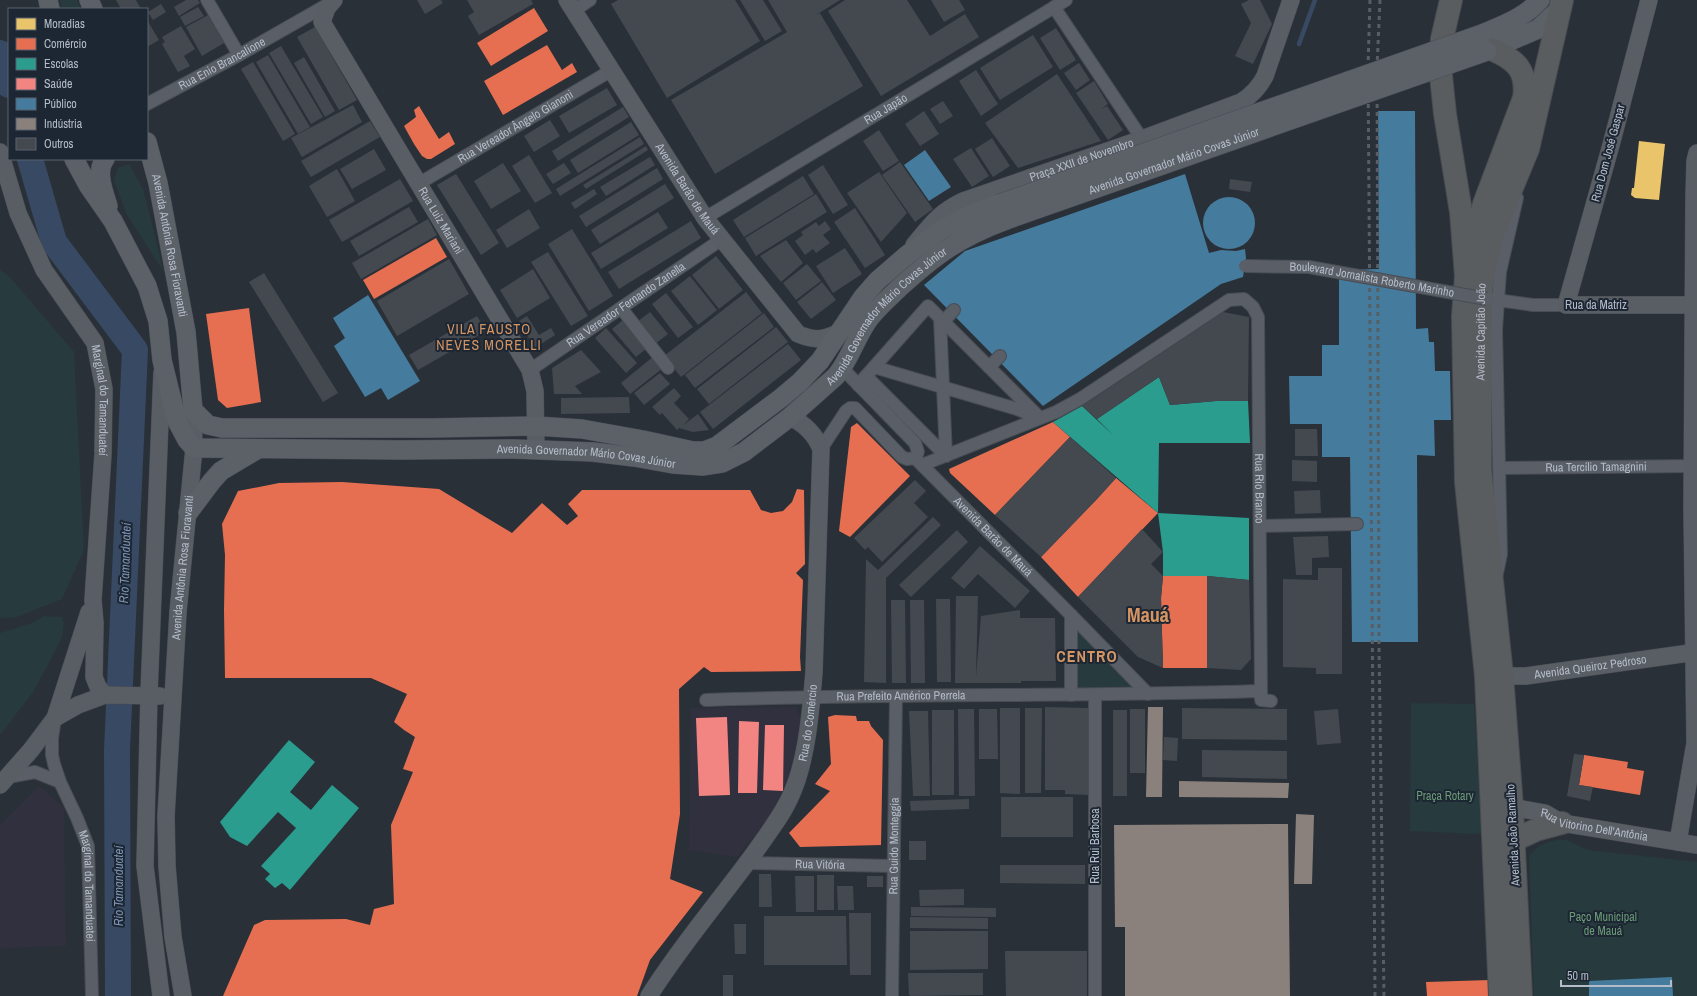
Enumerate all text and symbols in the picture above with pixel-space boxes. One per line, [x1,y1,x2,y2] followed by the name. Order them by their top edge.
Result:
[8,8,148,160] legend
[44,16,85,32] text: Moradias
[176,34,268,94] street label: Rua Enio Brancalione
[44,36,87,52] text: Comércio
[44,56,79,72] text: Escolas
[44,76,72,92] text: Saúde
[455,87,576,167] street label: Rua Vereador Ângelo Gianoni
[861,90,910,128] street label: Rua Japão
[44,96,77,112] text: Público
[1587,102,1629,203] street label: Rua Dom José Gaspar
[44,116,83,132] text: Indústria
[1086,123,1262,199] street label: Avenida Governador Mário Covas Júnior
[1027,135,1136,185] street label: Praça XXII de Novembro
[44,136,74,152] text: Outros
[651,139,724,238] street label: Avenida Barão de Mauá
[148,171,191,318] street label: Avenida Antônia Rosa Fioravanti
[414,184,467,257] street label: Rua Luiz Mariani
[822,243,950,390] street label: Avenida Governador Mário Covas Júnior
[563,258,689,351] street label: Rua Vereador Fernando Zanella
[1290,259,1455,301] street label: Boulevard Jornalista Roberto Marinho
[1472,282,1490,382] street label: Avenida Capitão João
[1565,297,1627,313] street label: Rua da Matriz
[436,320,542,354] district label: VILA FAUSTO NEVES MORELLI
[87,343,112,457] street label: Marginal do Tamanduateí
[496,441,677,472] street label: Avenida Governador Mário Covas Júnior
[1251,453,1268,524] street label: Rua Rio Branco
[1545,458,1647,476] street label: Rua Tercílio Tamagnini
[949,493,1037,580] street label: Avenida Barão de Mauá
[168,495,197,641] street label: Avenida Antônia Rosa Fioravanti
[115,521,135,604] water label: Rio Tamanduateí
[1127,601,1169,628] district label: Mauá
[1056,645,1118,667] district label: CENTRO
[1532,651,1648,683] street label: Avenida Queiroz Pedroso
[795,684,821,763] street label: Rua do Comércio
[836,687,966,705] street label: Rua Prefeito Américo Perrela
[1502,784,1524,887] street label: Avenida João Ramalho
[1416,788,1474,804] park label: Praça Rotary
[885,797,903,895] street label: Rua Guido Monteggia
[1540,804,1650,845] street label: Rua Vitorino Dell'Antônia
[1087,808,1103,884] street label: Rua Rui Barbosa
[75,828,99,942] street label: Marginal do Tamanduateí
[110,845,127,926] water label: Rio Tamanduateí
[795,856,846,873] street label: Rua Vitória
[1569,909,1637,939] park label: Paço Municipal de Mauá
[1561,962,1671,988] scale bar
[1567,968,1589,984] text: 50 m

